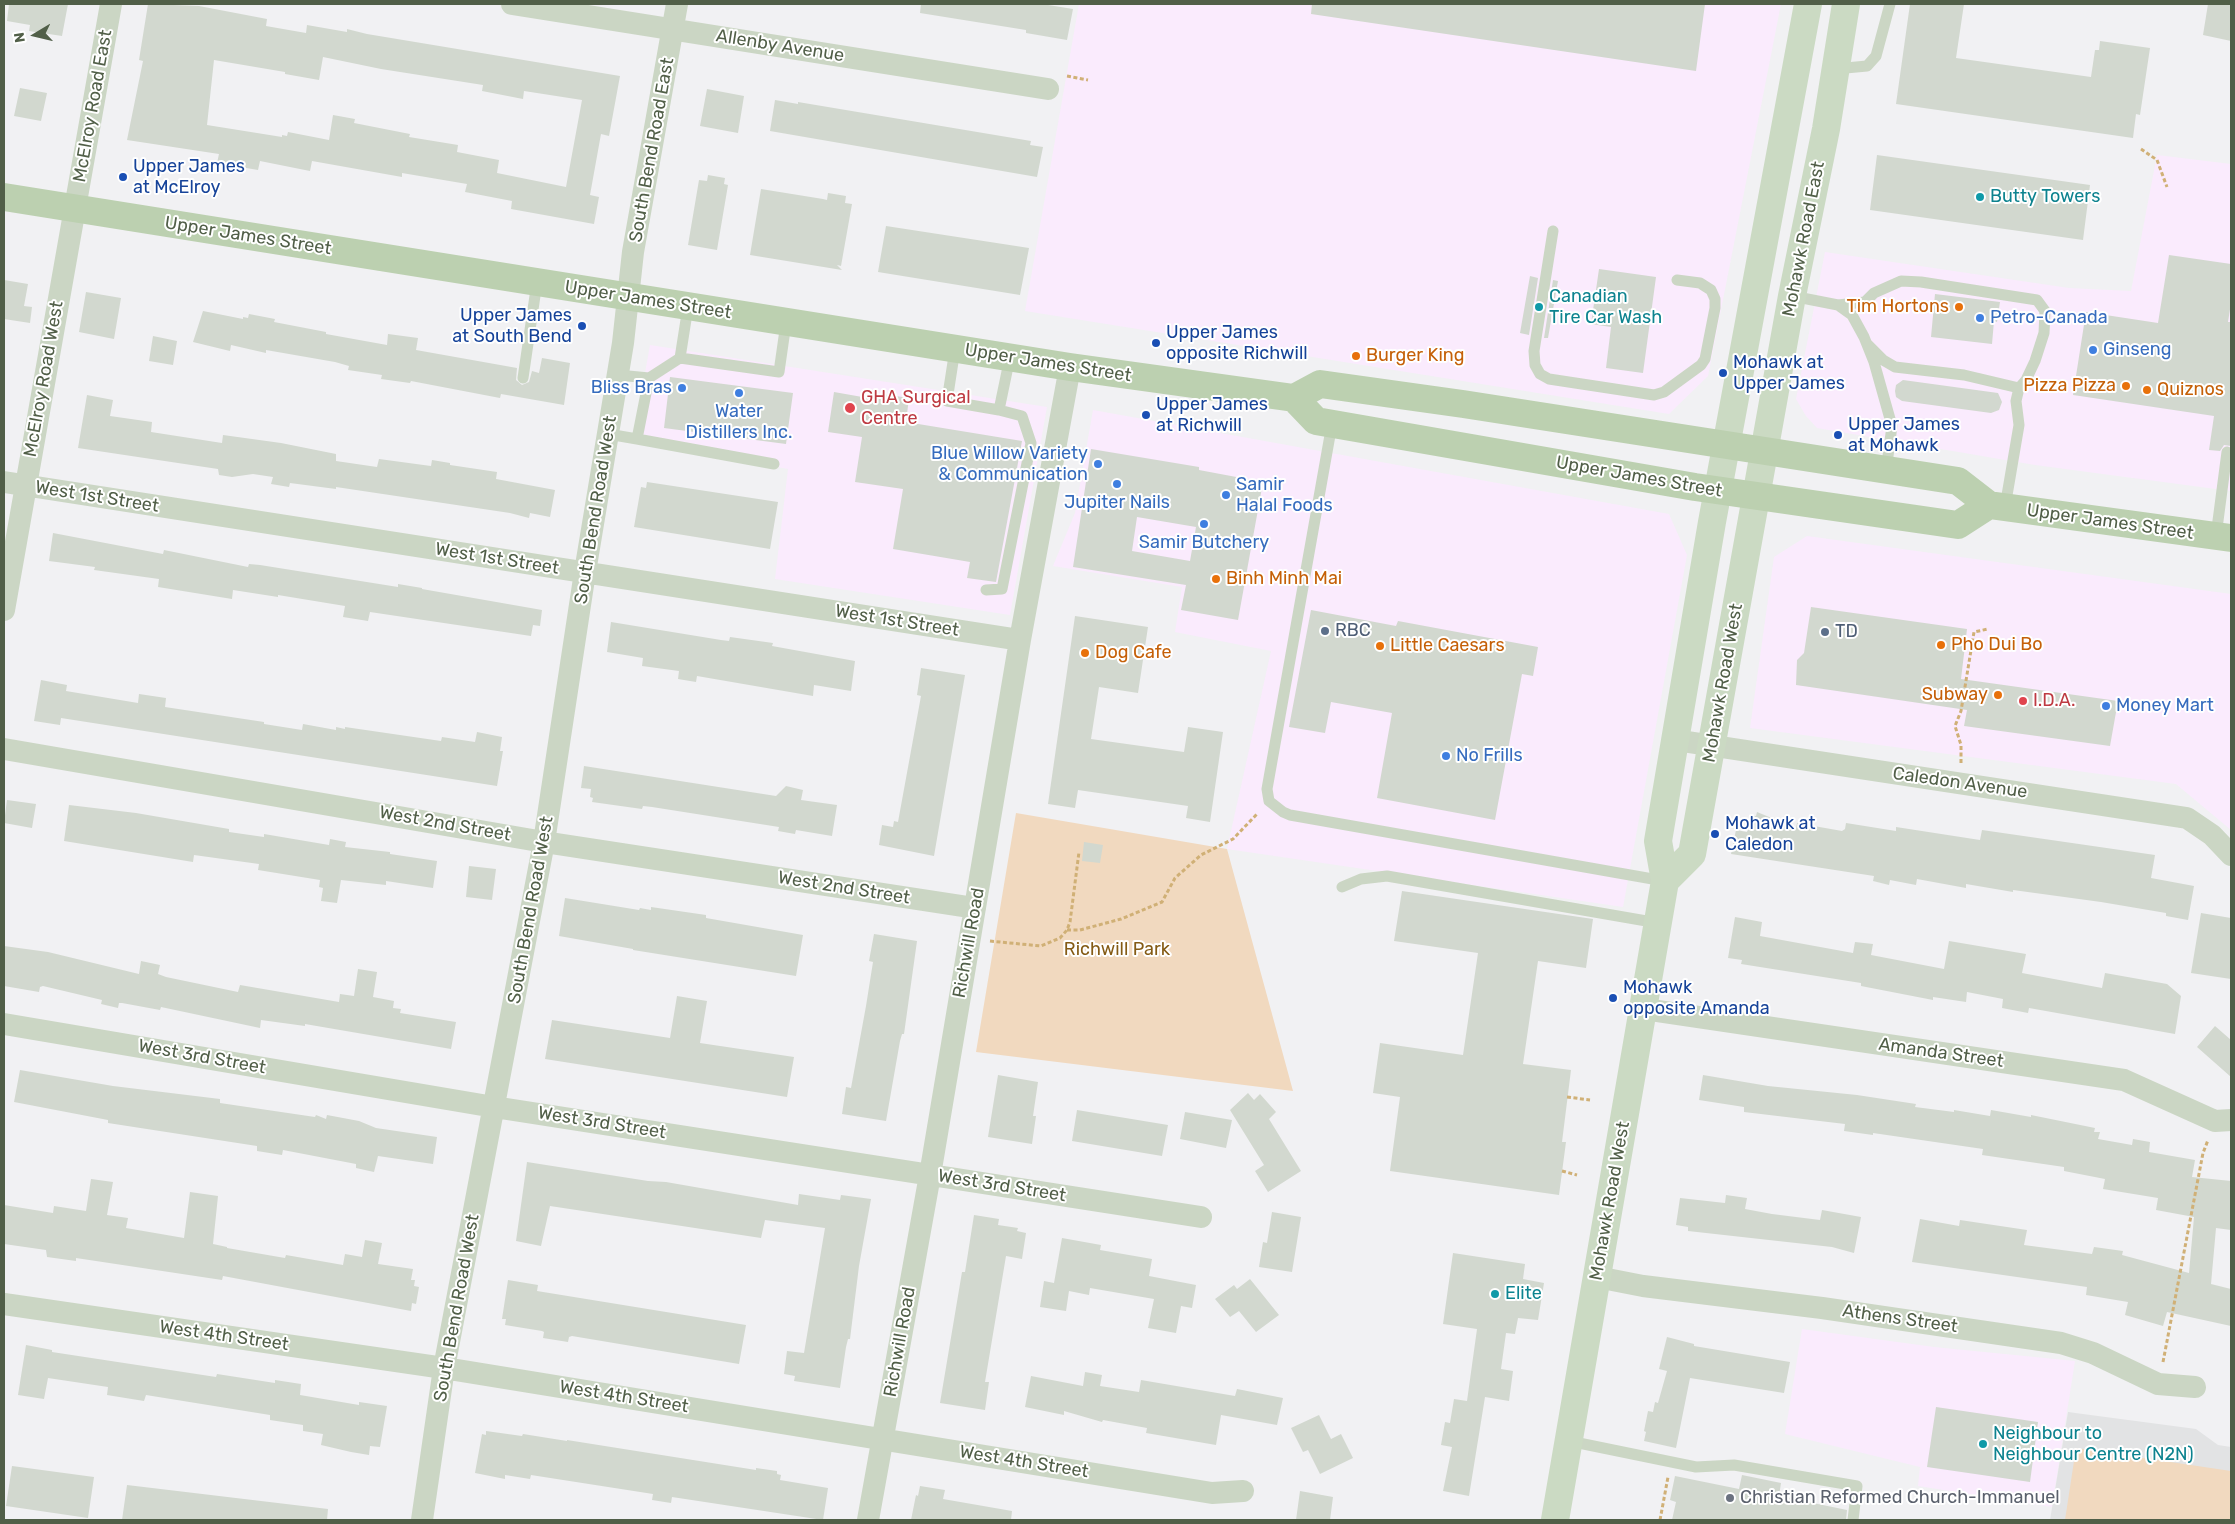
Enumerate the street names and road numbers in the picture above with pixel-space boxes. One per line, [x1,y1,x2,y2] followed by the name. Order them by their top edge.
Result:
[714,25,846,67] street label: Allenby Avenue
[69,28,117,184] street label: McElroy Road East
[625,56,679,244] street label: South Bend Road East
[1778,160,1830,318] street label: Mohawk Road East
[163,212,333,260] street label: Upper James Street
[563,276,733,324] street label: Upper James Street
[20,299,68,459] street label: McElroy Road West
[963,339,1133,387] street label: Upper James Street
[570,414,622,606] street label: South Bend Road West
[1554,452,1724,502] street label: Upper James Street
[34,477,160,517] street label: West 1st Street
[2025,500,2195,544] street label: Upper James Street
[434,539,560,579] street label: West 1st Street
[834,601,960,641] street label: West 1st Street
[1698,602,1748,764] street label: Mohawk Road West
[1891,763,2029,803] street label: Caledon Avenue
[377,802,513,846] street label: West 2nd Street
[504,814,558,1006] street label: South Bend Road West
[776,867,912,909] street label: West 2nd Street
[949,886,989,1000] street label: Richwill Road
[1877,1034,2005,1072] street label: Amanda Street
[136,1035,268,1079] street label: West 3rd Street
[536,1102,668,1144] street label: West 3rd Street
[1585,1120,1635,1282] street label: Mohawk Road West
[936,1165,1068,1207] street label: West 3rd Street
[430,1212,484,1404] street label: South Bend Road West
[880,1285,920,1399] street label: Richwill Road
[1841,1300,1959,1338] street label: Athens Street
[158,1316,290,1356] street label: West 4th Street
[558,1376,690,1418] street label: West 4th Street
[958,1441,1090,1483] street label: West 4th Street

